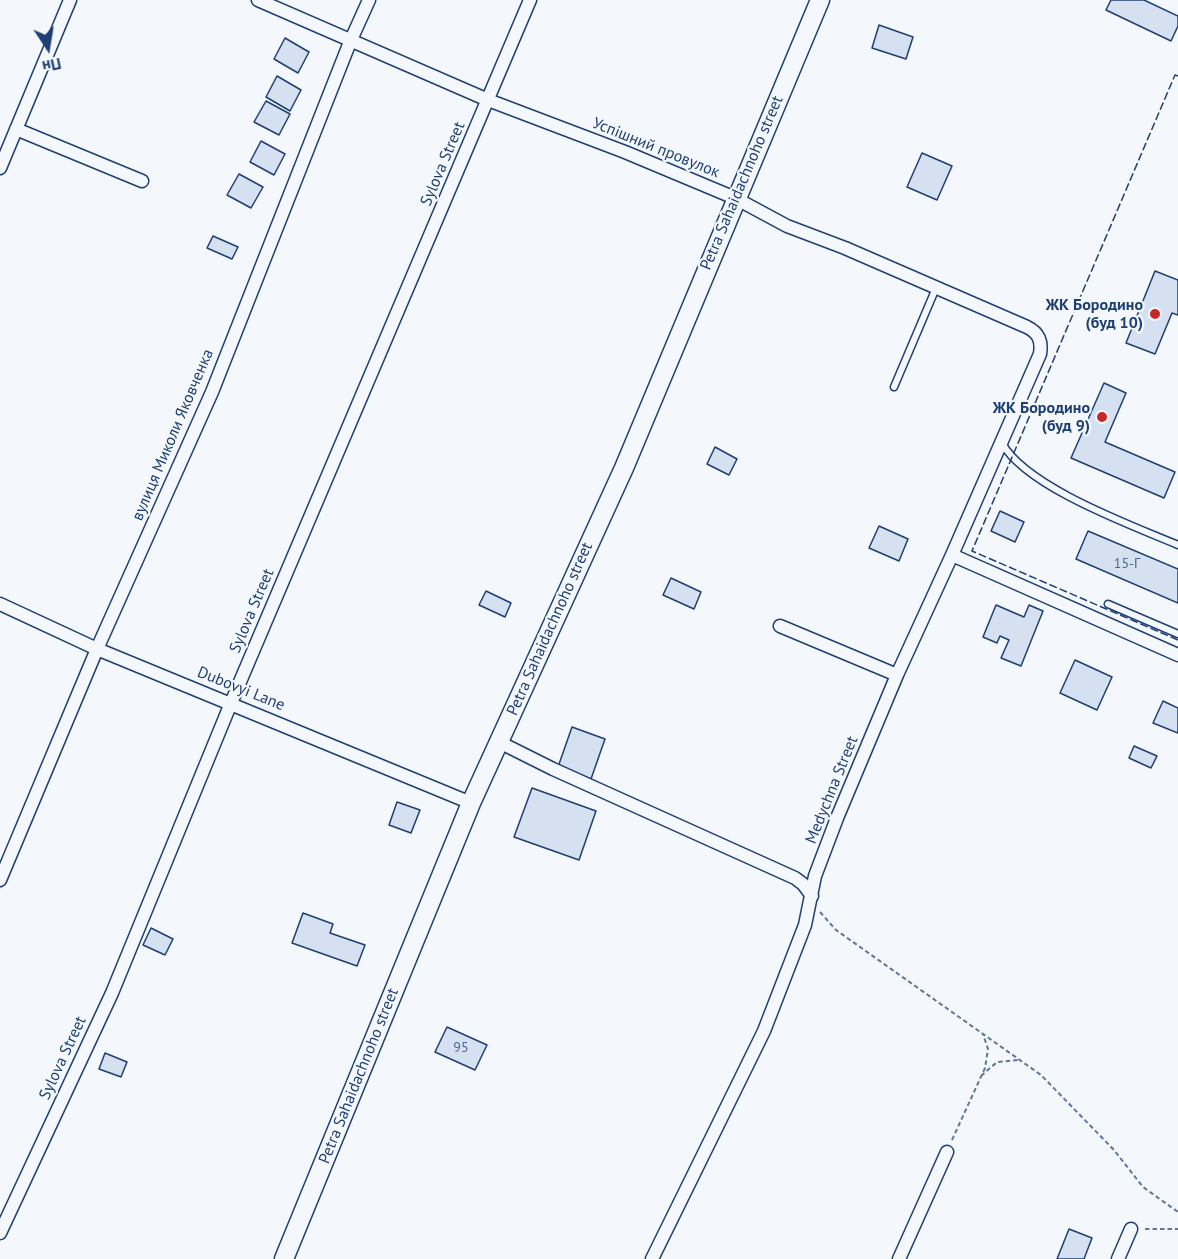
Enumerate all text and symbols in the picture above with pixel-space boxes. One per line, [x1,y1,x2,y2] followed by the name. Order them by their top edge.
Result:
[18,18,78,78] north arrow
[40,54,63,77] text: Пн
[697,93,787,273] street label: Petra Sahaidachnoho street
[590,114,722,182] street label: Успішний провулок
[417,119,469,209] street label: Sylova Street
[1046,295,1143,333] place label: ЖК Бородино (буд 10)
[1148,307,1162,321] marker: ЖК Бородино (буд 10)
[128,346,218,524] street label: вулиця Миколи Яковченка
[993,398,1090,436] place label: ЖК Бородино (буд 9)
[1095,410,1109,424] marker: ЖК Бородино (буд 9)
[503,539,597,719] street label: Petra Sahaidachnoho street
[1114,556,1140,572] house number: 15-Г
[226,566,278,656] street label: Sylova Street
[194,663,288,715] street label: Dubovyi Lane
[802,733,862,847] street label: Medychna Street
[315,985,403,1167] street label: Petra Sahaidachnoho street
[35,1013,91,1103] street label: Sylova Street
[453,1040,469,1056] house number: 95

